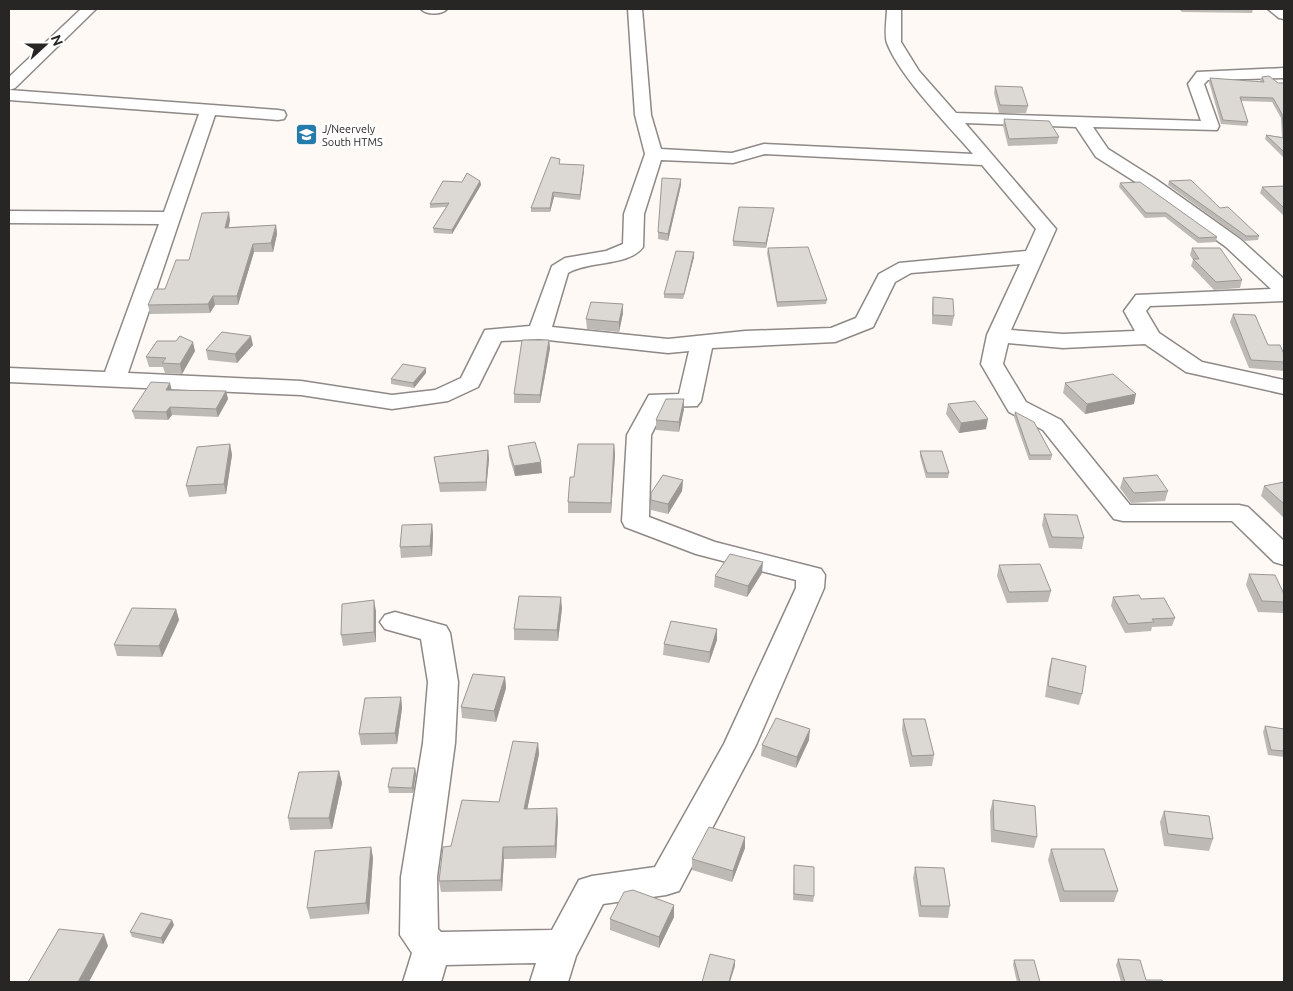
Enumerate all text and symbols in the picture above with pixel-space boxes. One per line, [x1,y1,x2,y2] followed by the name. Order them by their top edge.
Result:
[20,20,70,70] north arrow
[48,33,66,48] text: N
[294,123,318,147] school or university icon: J/Neervely South HTMS
[322,123,383,148] place label: J/Neervely South HTMS

